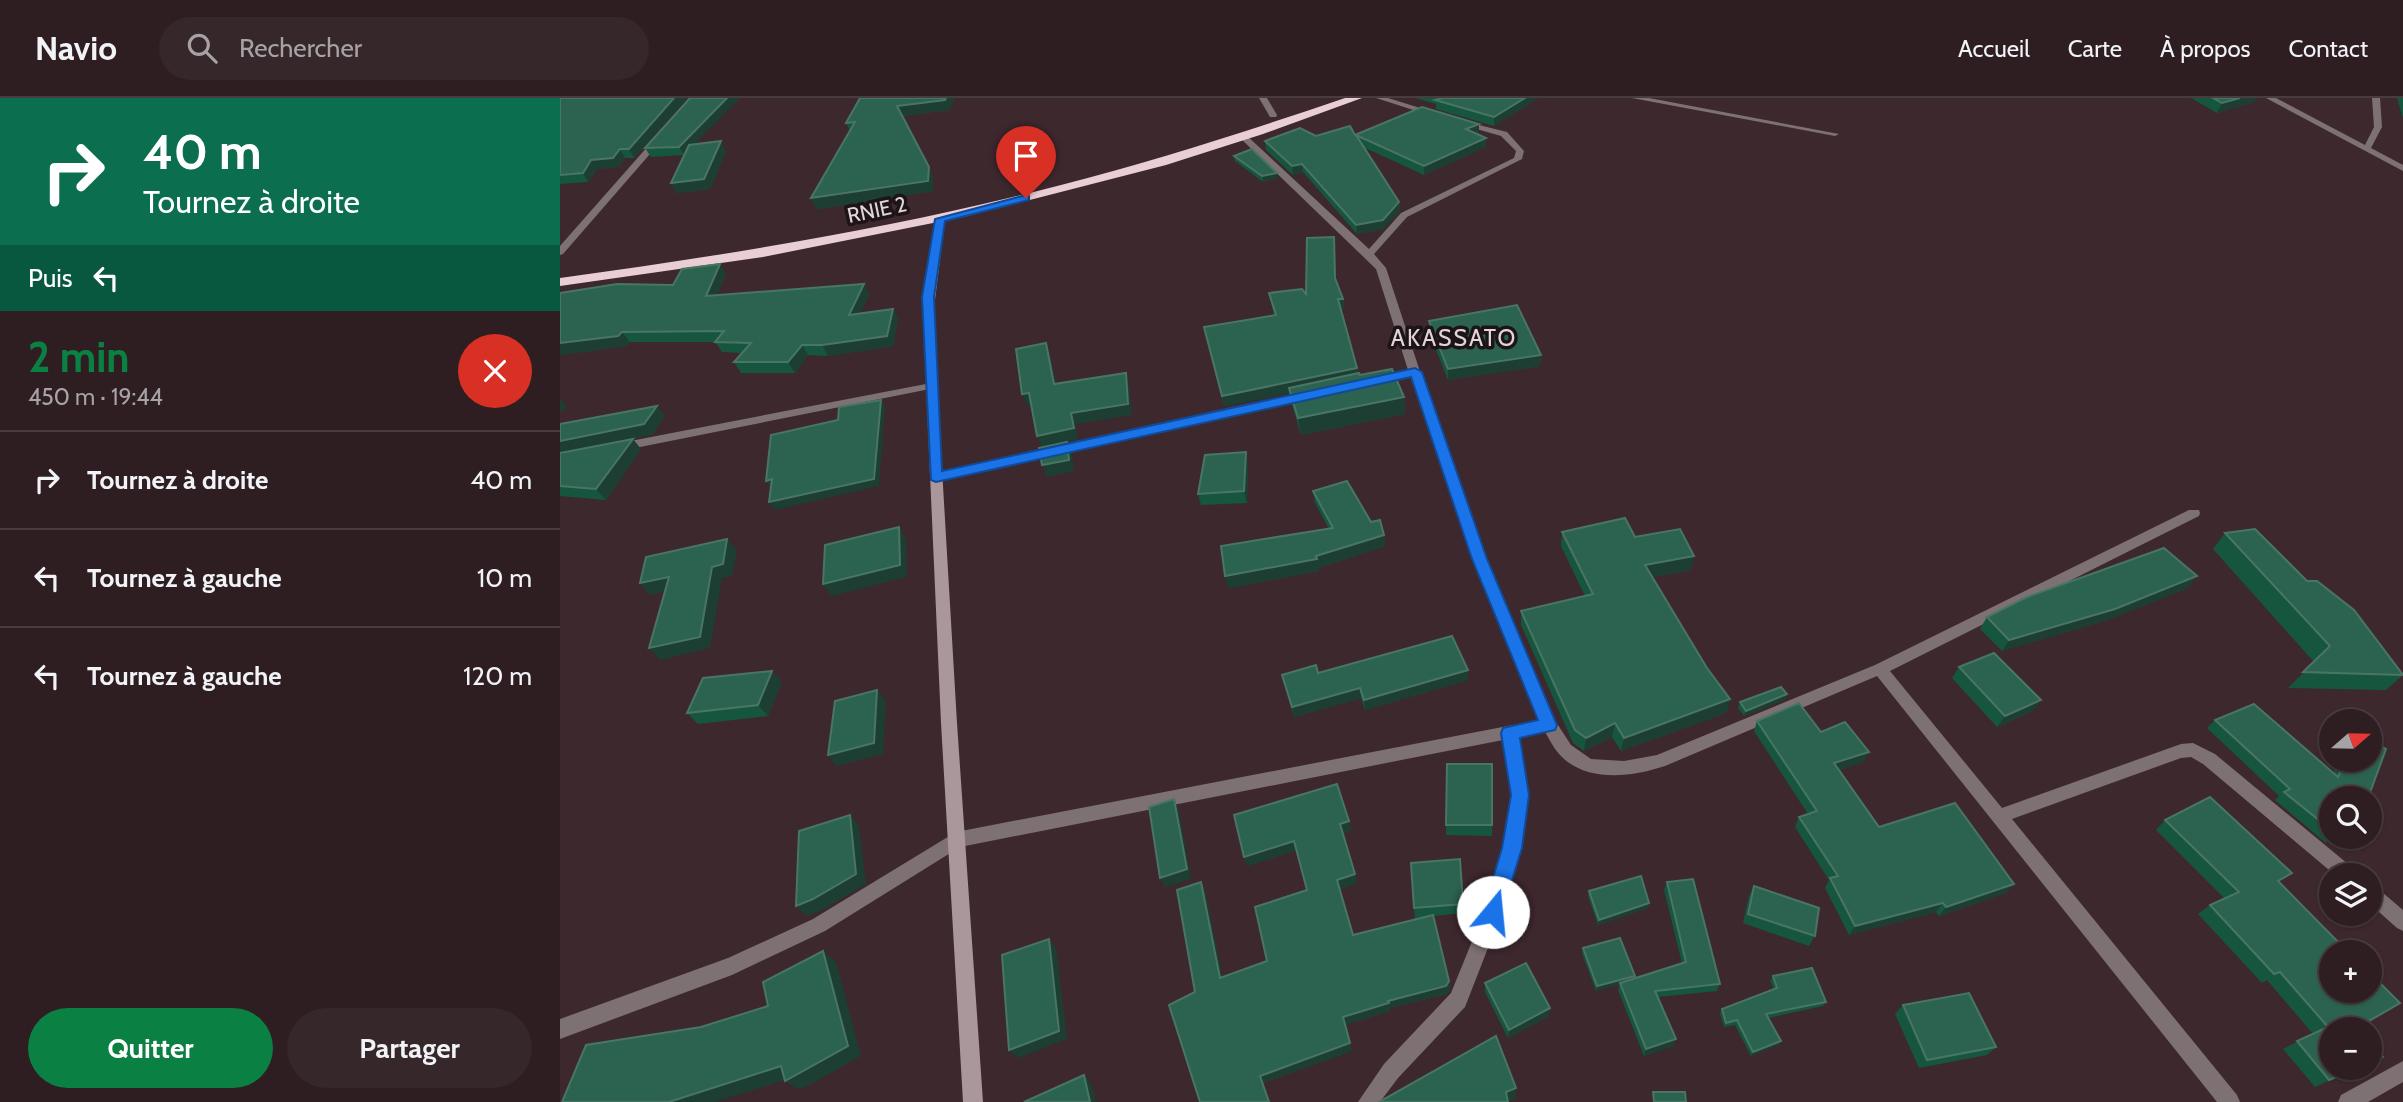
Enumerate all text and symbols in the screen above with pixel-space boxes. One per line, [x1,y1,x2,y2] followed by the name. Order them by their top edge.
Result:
[159,17,649,80] search box
[35,28,117,68] text: Navio
[183,29,221,67] icon: search
[239,32,362,64] text: Rechercher
[1958,34,2030,63] text: Accueil
[2068,34,2122,63] text: Carte
[2160,34,2251,63] text: À propos
[2289,34,2368,63] text: Contact
[143,122,262,181] text: 40 m
[28,126,119,217] icon: right
[996,126,1056,198] pin
[1007,137,1045,175] icon: arrive
[143,182,360,221] text: Tournez à droite
[845,191,909,228] street label: RNIE 2
[87,259,125,297] icon: left
[28,262,73,294] text: Puis
[1391,324,1517,352] district label: AKASSATO
[28,331,129,383] text: 2 min
[458,334,532,408] button: close
[28,383,163,411] text: 450 m · 19:44
[28,461,66,499] icon: right
[87,464,269,496] text: Tournez à droite
[470,464,532,496] text: 40 m
[28,559,66,597] icon: left
[87,562,282,594] text: Tournez à gauche
[477,562,532,594] text: 10 m
[28,657,66,695] icon: left
[87,660,282,692] text: Tournez à gauche
[463,660,532,692] text: 120 m
[2319,709,2382,772] north arrow
[2319,709,2382,1080] map controls
[2319,786,2382,849] button: search
[2319,863,2382,926] button: layers
[1456,875,1530,949] position arrow
[2319,940,2382,1003] button: +
[28,1008,273,1088] button: Quitter
[287,1008,532,1088] button: Partager
[2319,1017,2382,1080] button: −

